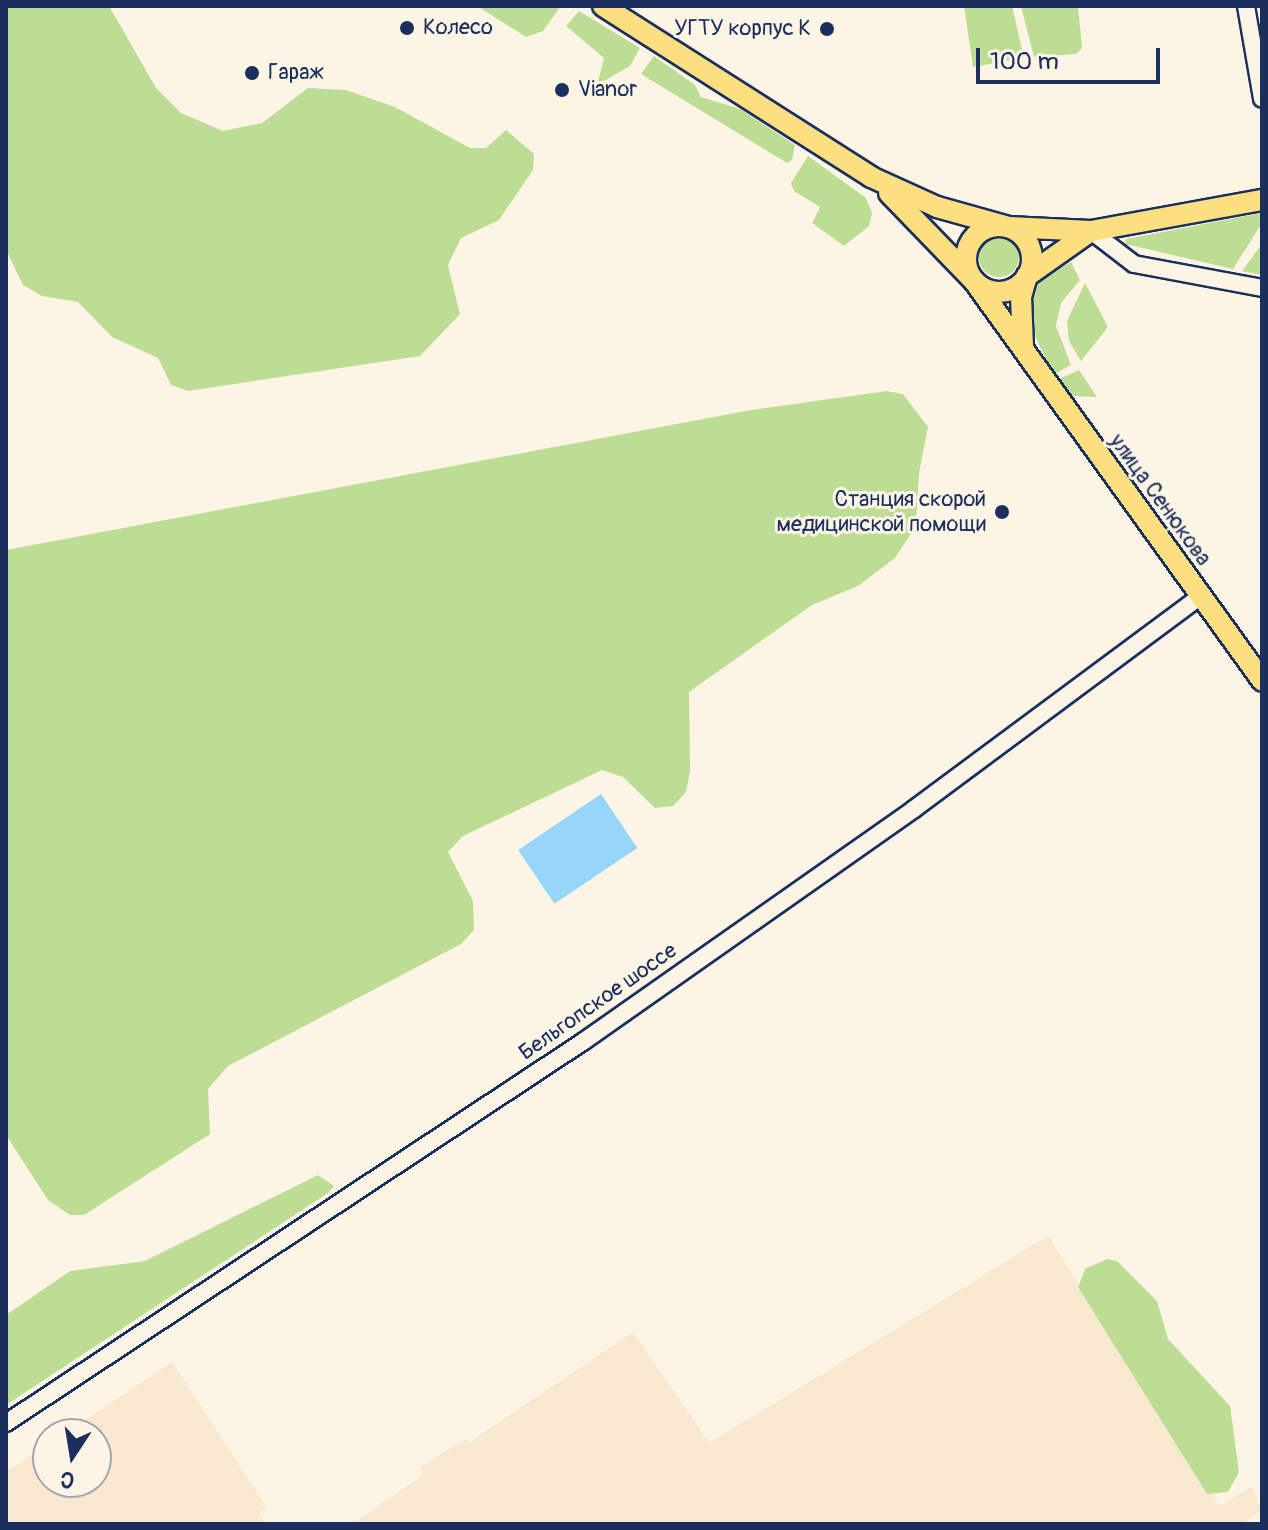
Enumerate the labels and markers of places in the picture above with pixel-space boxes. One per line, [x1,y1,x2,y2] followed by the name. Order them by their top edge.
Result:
[423,15,493,41] place label: Колесо
[674,16,811,42] place label: УГТУ корпус К
[398,19,416,37] marker: Колесо
[818,20,836,38] marker: УГТУ корпус К
[268,60,323,86] place label: Гараж
[243,64,261,82] marker: Гараж
[578,77,637,103] place label: Vianor
[553,81,571,99] marker: Vianor
[777,486,986,538] place label: Станция скорой медицинской помощи
[993,503,1011,521] marker: Станция скорой медицинской помощи

